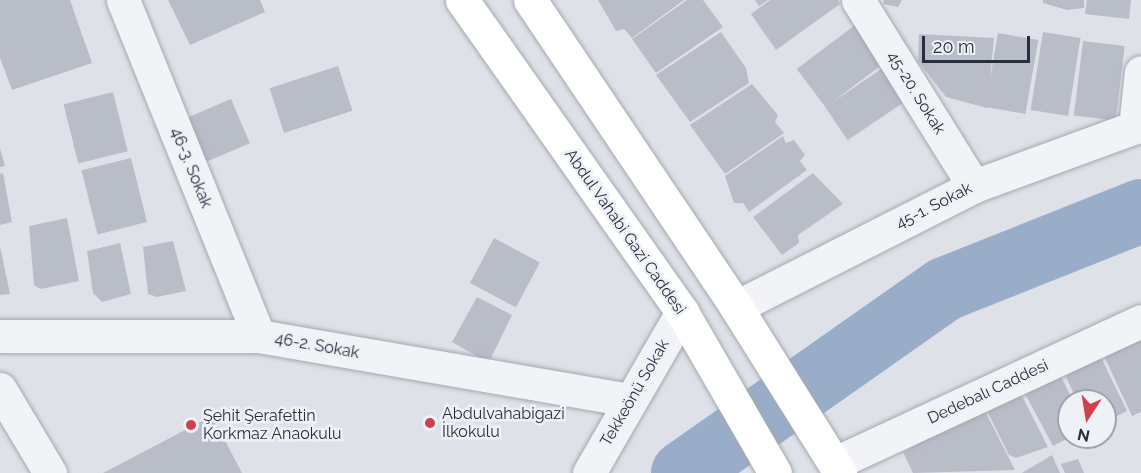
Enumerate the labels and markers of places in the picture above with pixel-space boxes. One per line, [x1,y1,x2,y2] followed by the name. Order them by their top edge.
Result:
[442,404,565,442] place label: Abdulvahabigazi İlkokulu
[203,406,342,444] place label: Şehit Şerafettin Korkmaz Anaokulu
[423,416,437,430] marker: Abdulvahabigazi İlkokulu
[184,418,198,432] marker: Şehit Şerafettin Korkmaz Anaokulu

